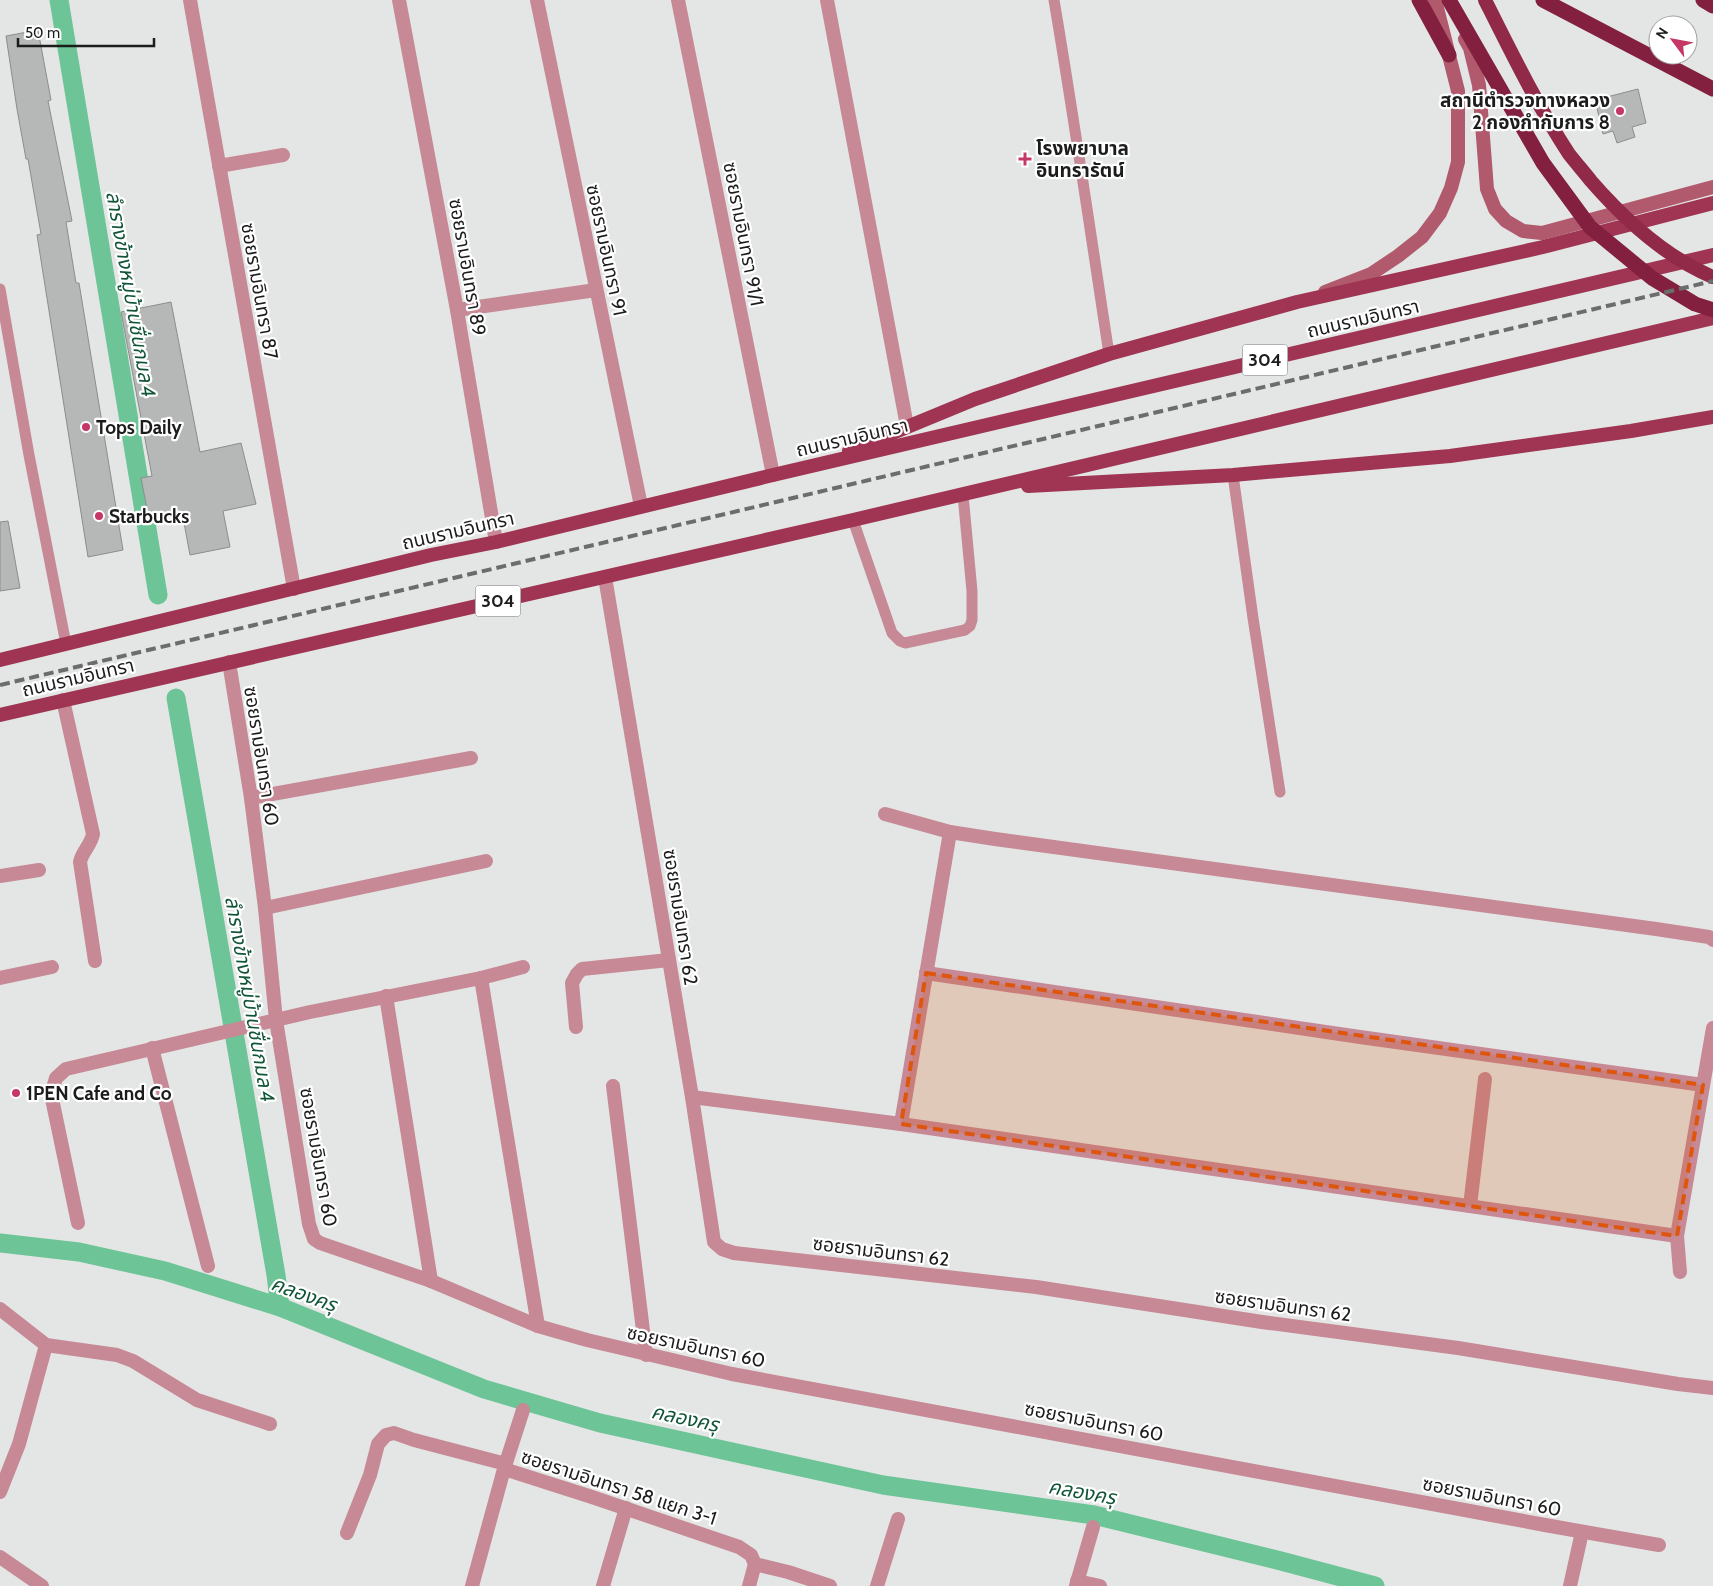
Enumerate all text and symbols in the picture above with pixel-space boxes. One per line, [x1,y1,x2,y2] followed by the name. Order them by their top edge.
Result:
[18,15,154,47] scale bar
[1648,15,1698,65] north arrow
[25,24,60,42] text: 50 m
[1652,24,1672,42] text: N
[1440,89,1610,134] place label: สถานีตำรวจทางหลวง 2 กองกำกับการ 8
[1614,105,1626,117] marker: สถานีตำรวจทางหลวง 2 กองกำกับการ 8
[1036,137,1129,182] place label: โรงพยาบาล อินทรารัตน์
[1018,152,1032,166] marker: โรงพยาบาล อินทรารัตน์
[718,160,769,308] street label: ซอยรามอินทรา 91/1
[581,182,632,318] street label: ซอยรามอินทรา 91
[100,189,163,399] water label: ลำรางข้างหมู่บ้านชื่นกมล 4
[444,197,491,338] street label: ซอยรามอินทรา 89
[236,221,283,361] street label: ซอยรามอินทรา 87
[1305,294,1421,343] street label: ถนนรามอินทรา
[1242,344,1288,376] road number: 304
[794,413,910,462] street label: ถนนรามอินทรา
[96,416,183,439] place label: Tops Daily
[80,421,92,433] marker: Tops Daily
[109,505,189,528] place label: Starbucks
[400,506,516,555] street label: ถนนรามอินทรา
[93,510,105,522] marker: Starbucks
[476,586,520,616] road number: 304
[20,653,136,702] street label: ถนนรามอินทรา
[239,685,284,827] street label: ซอยรามอินทรา 60
[658,847,703,987] street label: ซอยรามอินทรา 62
[219,894,282,1104] water label: ลำรางข้างหมู่บ้านชื่นกมล 4
[26,1082,172,1105] place label: 1PEN Cafe and Co
[295,1086,342,1228] street label: ซอยรามอินทรา 60
[10,1087,22,1099] marker: 1PEN Cafe and Co
[811,1232,951,1271] street label: ซอยรามอินทรา 62
[268,1271,341,1318] water label: คลองครุ
[1213,1285,1353,1326] street label: ซอยรามอินทรา 62
[625,1321,767,1372] street label: ซอยรามอินทรา 60
[1023,1397,1165,1446] street label: ซอยรามอินทรา 60
[649,1399,722,1438] water label: คลองครุ
[518,1445,720,1530] street label: ซอยรามอินทรา 58 แยก 3-1
[1421,1472,1563,1521] street label: ซอยรามอินทรา 60
[1046,1474,1119,1511] water label: คลองครุ

